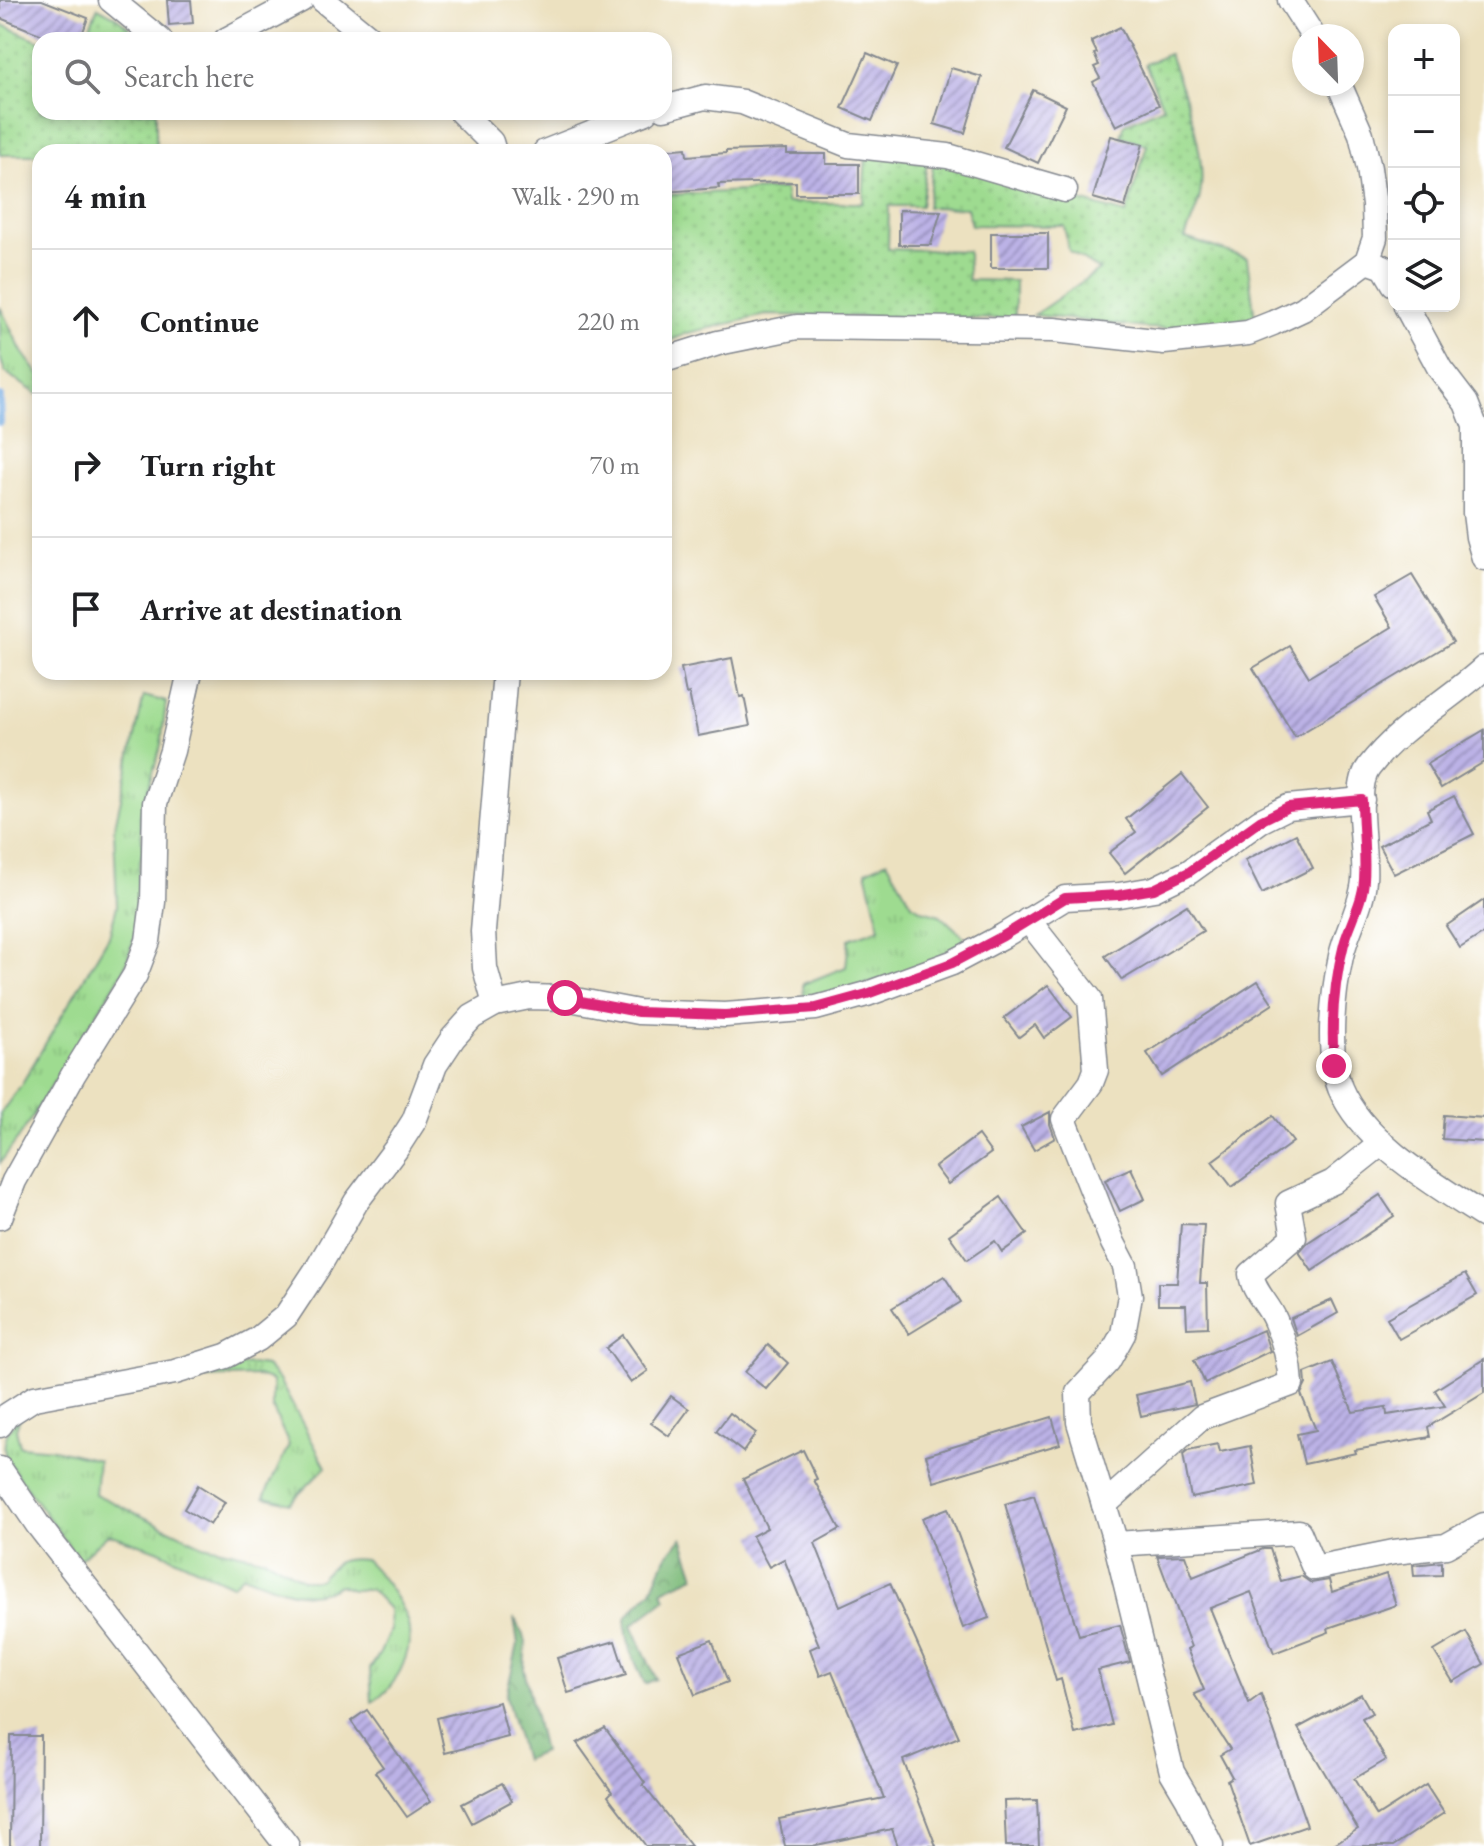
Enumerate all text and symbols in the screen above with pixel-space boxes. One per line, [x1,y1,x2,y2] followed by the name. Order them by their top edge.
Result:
[1292,24,1364,96] north arrow
[1388,24,1460,312] map controls
[1388,24,1460,96] button: +
[32,32,672,120] search box
[60,54,104,98] icon: search
[124,57,254,96] text: Search here
[1388,96,1460,168] button: −
[1388,168,1460,240] button: locate
[64,174,147,218] text: 4 min
[512,179,640,213] text: Walk · 290 m
[1388,240,1460,312] button: layers
[64,299,108,343] icon: ahead
[140,302,259,341] text: Continue
[577,304,640,338] text: 220 m
[64,443,108,487] icon: right
[140,446,276,485] text: Turn right
[590,448,640,482] text: 70 m
[64,587,108,631] icon: arrive
[140,590,402,629] text: Arrive at destination
[547,980,583,1016] route start
[1316,1048,1352,1084] route end

